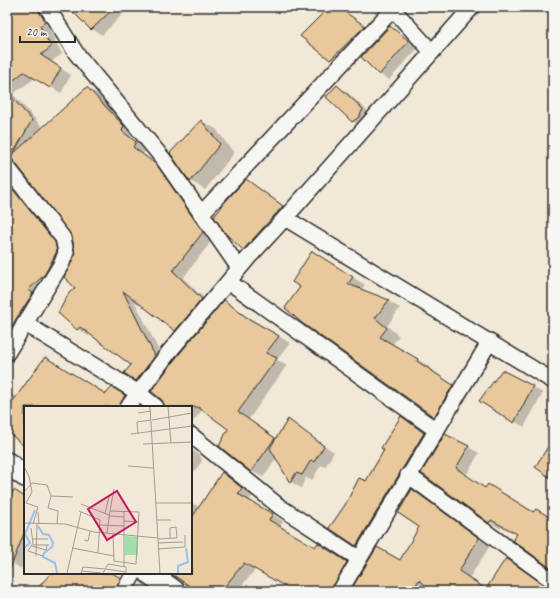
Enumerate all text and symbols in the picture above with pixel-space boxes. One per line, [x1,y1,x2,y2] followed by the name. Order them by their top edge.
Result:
[20,18,75,44] scale bar
[26,24,48,40] text: 20 m
[24,406,192,574] inset map

